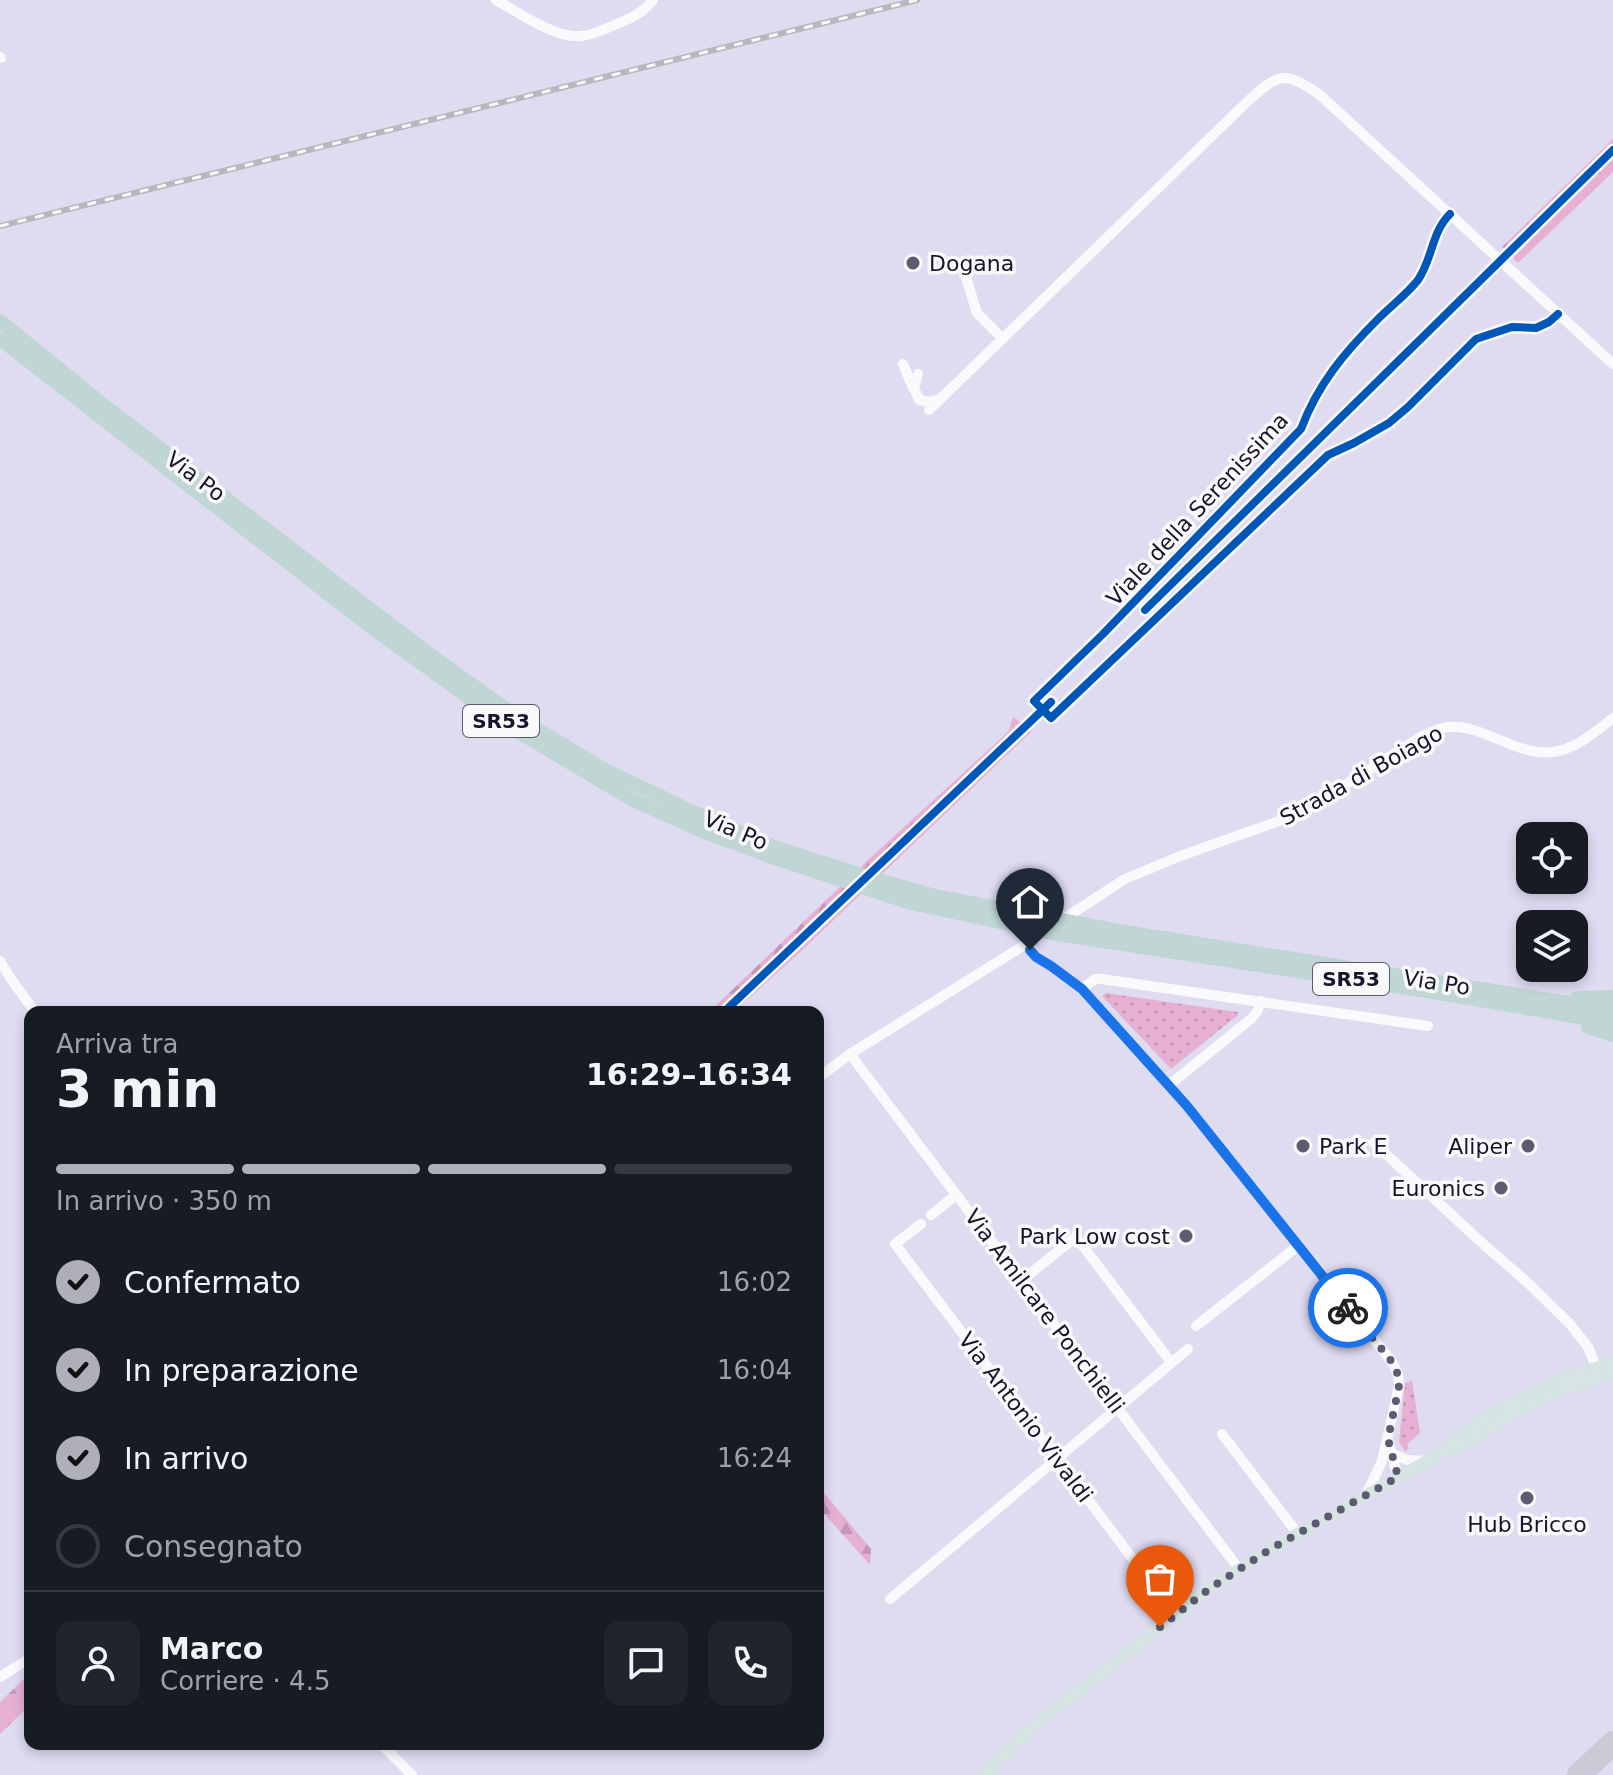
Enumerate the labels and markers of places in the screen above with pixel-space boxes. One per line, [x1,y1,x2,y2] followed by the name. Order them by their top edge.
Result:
[929,251,1014,276] place label: Dogana
[904,254,922,272] marker: Dogana
[996,868,1064,950] pin
[1319,1134,1387,1159] place label: Park E
[1448,1134,1513,1159] place label: Aliper
[1294,1137,1312,1155] marker: Park E
[1519,1137,1537,1155] marker: Aliper
[1392,1176,1485,1201] place label: Euronics
[1492,1179,1510,1197] marker: Euronics
[1020,1224,1170,1249] place label: Park Low cost
[1177,1227,1195,1245] marker: Park Low cost
[1518,1489,1536,1507] marker: Hub Bricco
[1467,1512,1587,1537] place label: Hub Bricco
[1126,1545,1194,1627] pin

